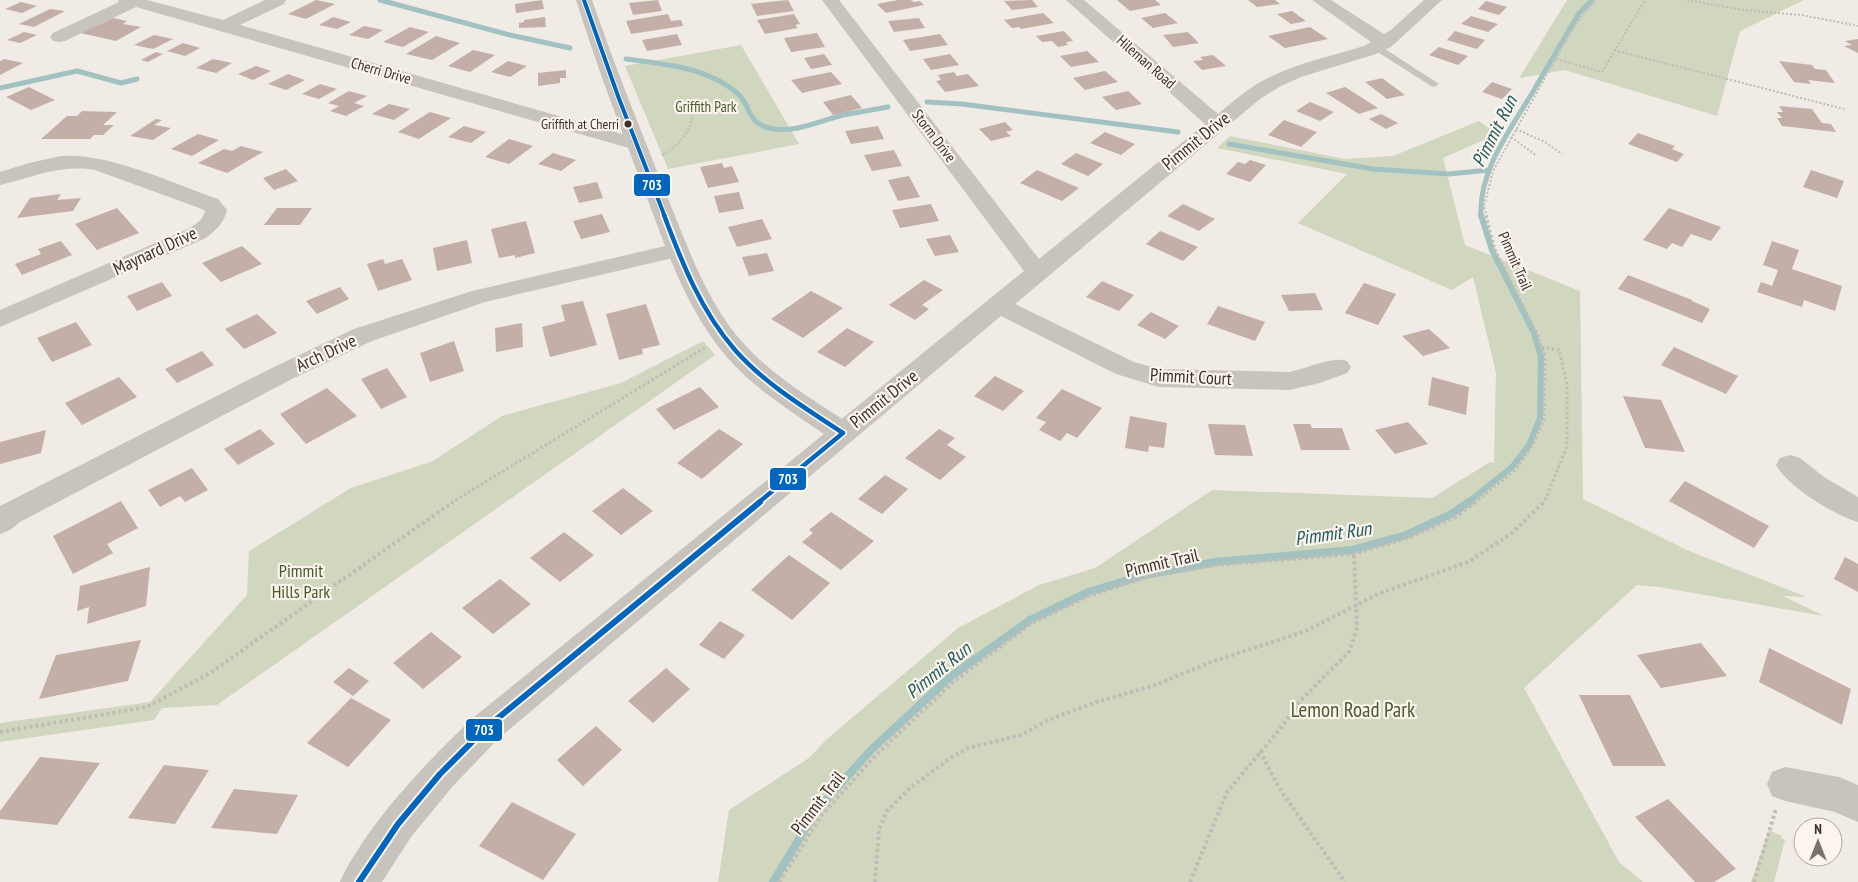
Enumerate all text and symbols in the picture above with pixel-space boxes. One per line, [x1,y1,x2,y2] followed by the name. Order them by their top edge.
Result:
[1113,31,1180,92] street label: Hileman Road
[349,53,413,88] street label: Cherri Drive
[1466,90,1523,171] water label: Pimmit Run
[675,97,737,116] park label: Griffith Park
[908,106,960,166] street label: Storm Drive
[1157,106,1234,175] street label: Pimmit Drive
[541,115,619,133] place label: Griffith at Cherri
[623,119,633,129] marker: Griffith at Cherri
[633,173,671,197] line badge: 703
[642,176,662,194] text: 703
[109,221,200,280] street label: Maynard Drive
[1494,229,1537,293] street label: Pimmit Trail
[292,329,360,377] street label: Arch Drive
[1150,363,1233,390] street label: Pimmit Court
[845,364,922,433] street label: Pimmit Drive
[769,467,807,491] line badge: 703
[778,470,798,488] text: 703
[1293,516,1374,550] water label: Pimmit Run
[1123,543,1202,582] street label: Pimmit Trail
[272,559,330,603] park label: Pimmit Hills Park
[901,636,977,703] water label: Pimmit Run
[1291,696,1415,723] park label: Lemon Road Park
[465,718,503,742] line badge: 703
[474,721,494,739] text: 703
[786,766,850,839] street label: Pimmit Trail
[1793,817,1843,867] north arrow
[1814,820,1822,838] text: N

